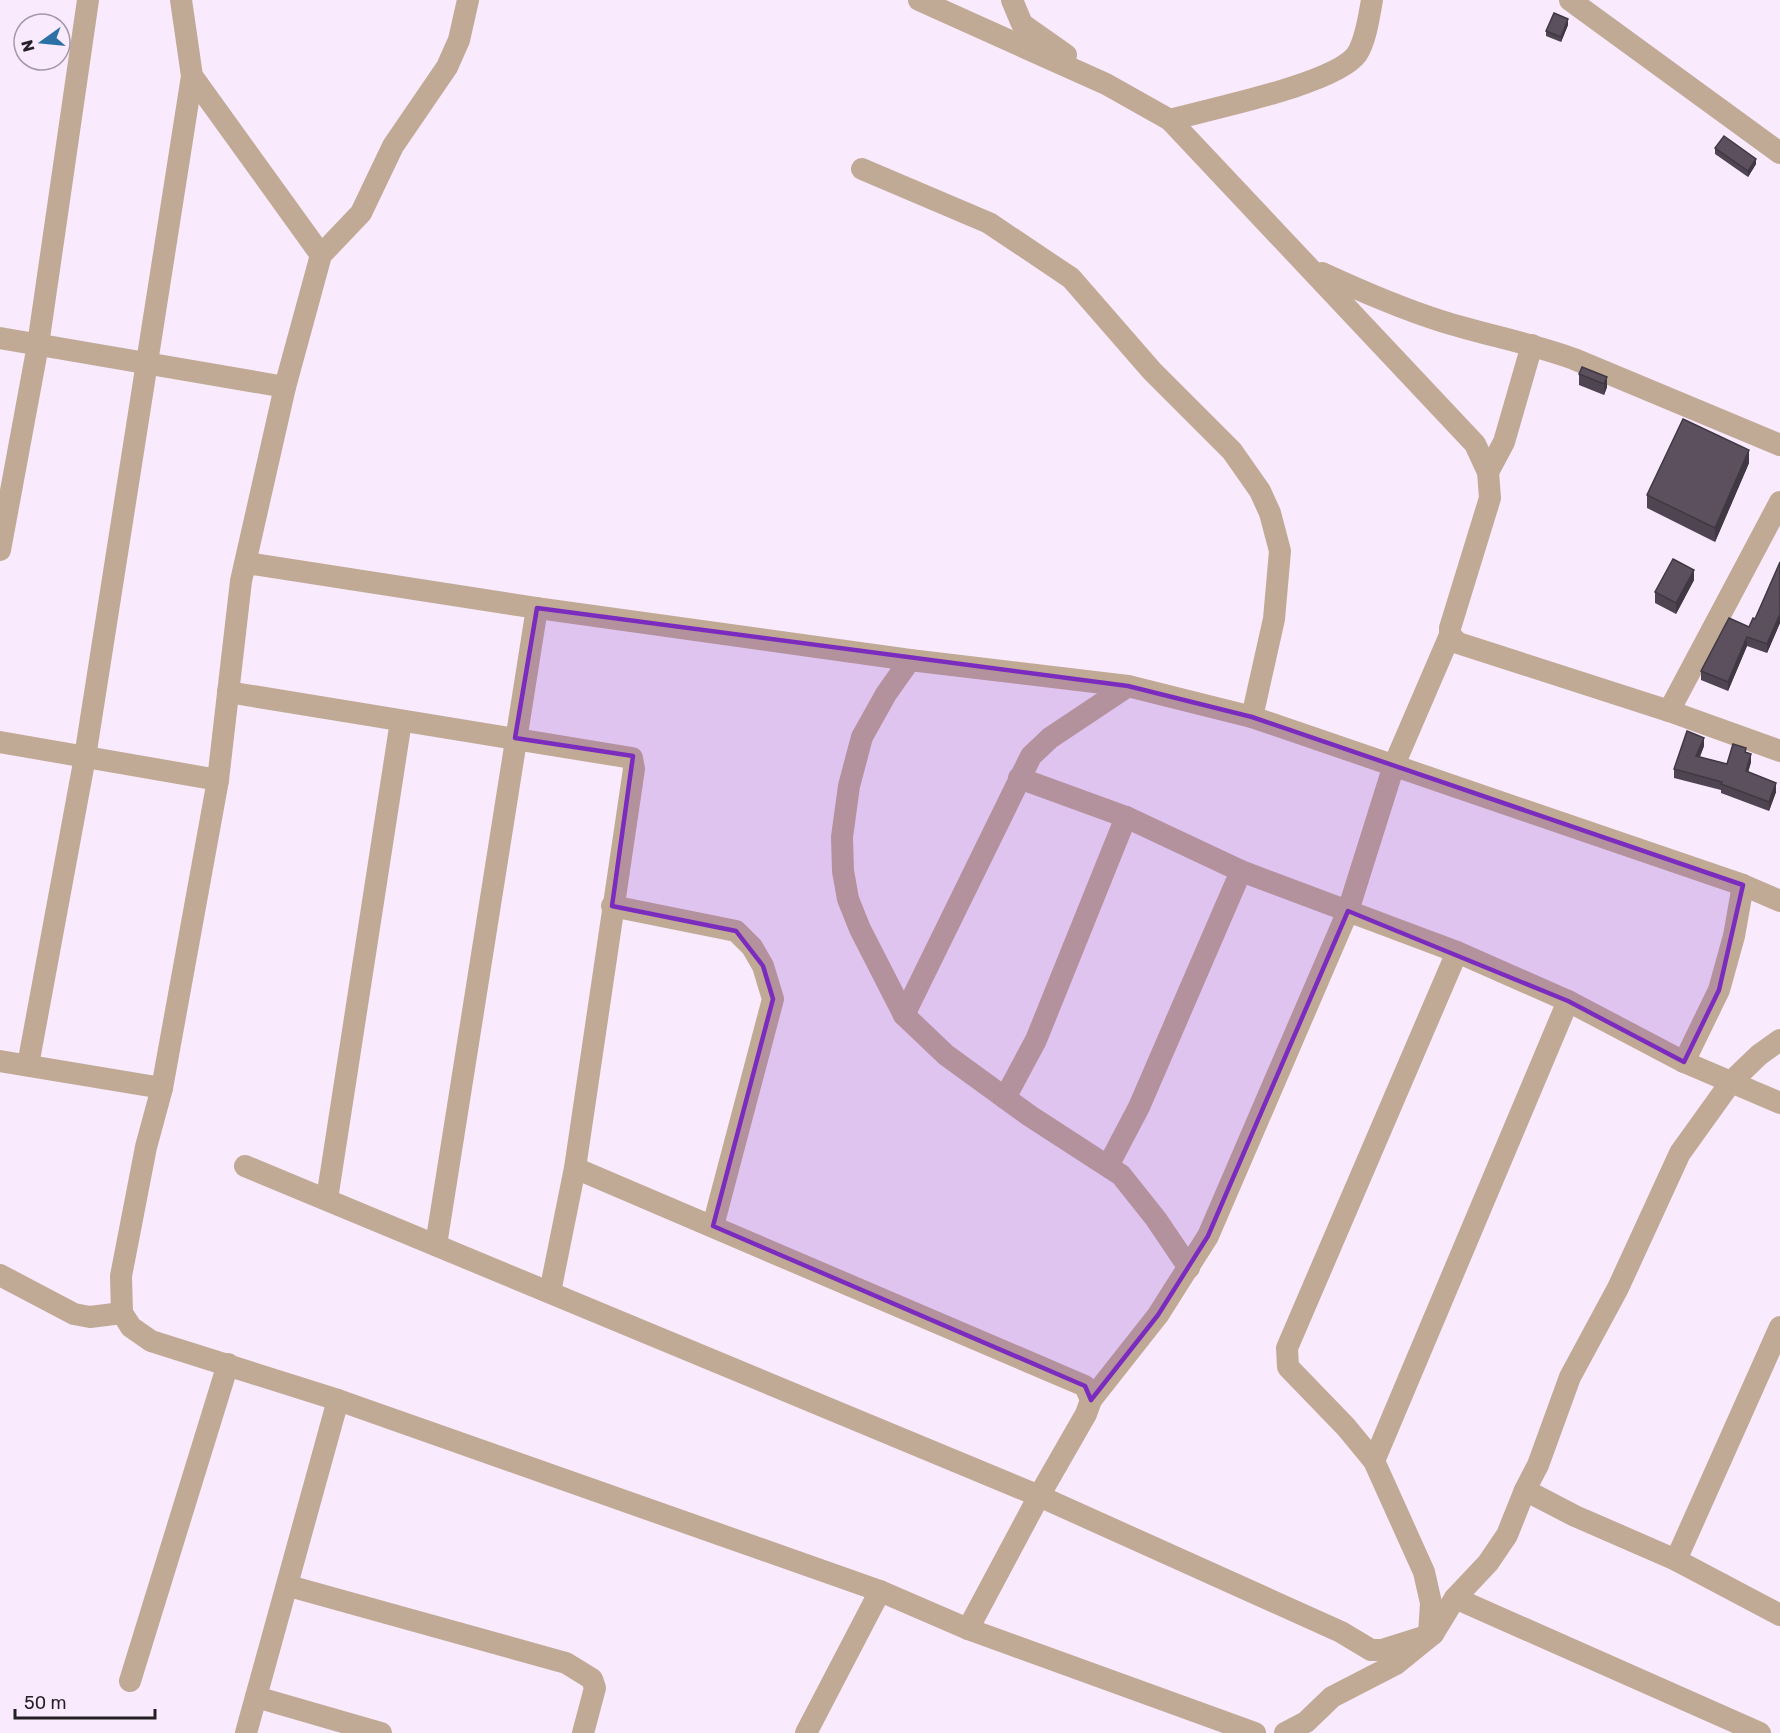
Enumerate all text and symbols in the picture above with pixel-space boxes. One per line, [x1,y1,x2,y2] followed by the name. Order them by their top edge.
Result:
[12,12,72,72] north arrow
[17,38,39,54] text: N
[15,1682,154,1720] scale bar
[24,1692,67,1714] text: 50 m

